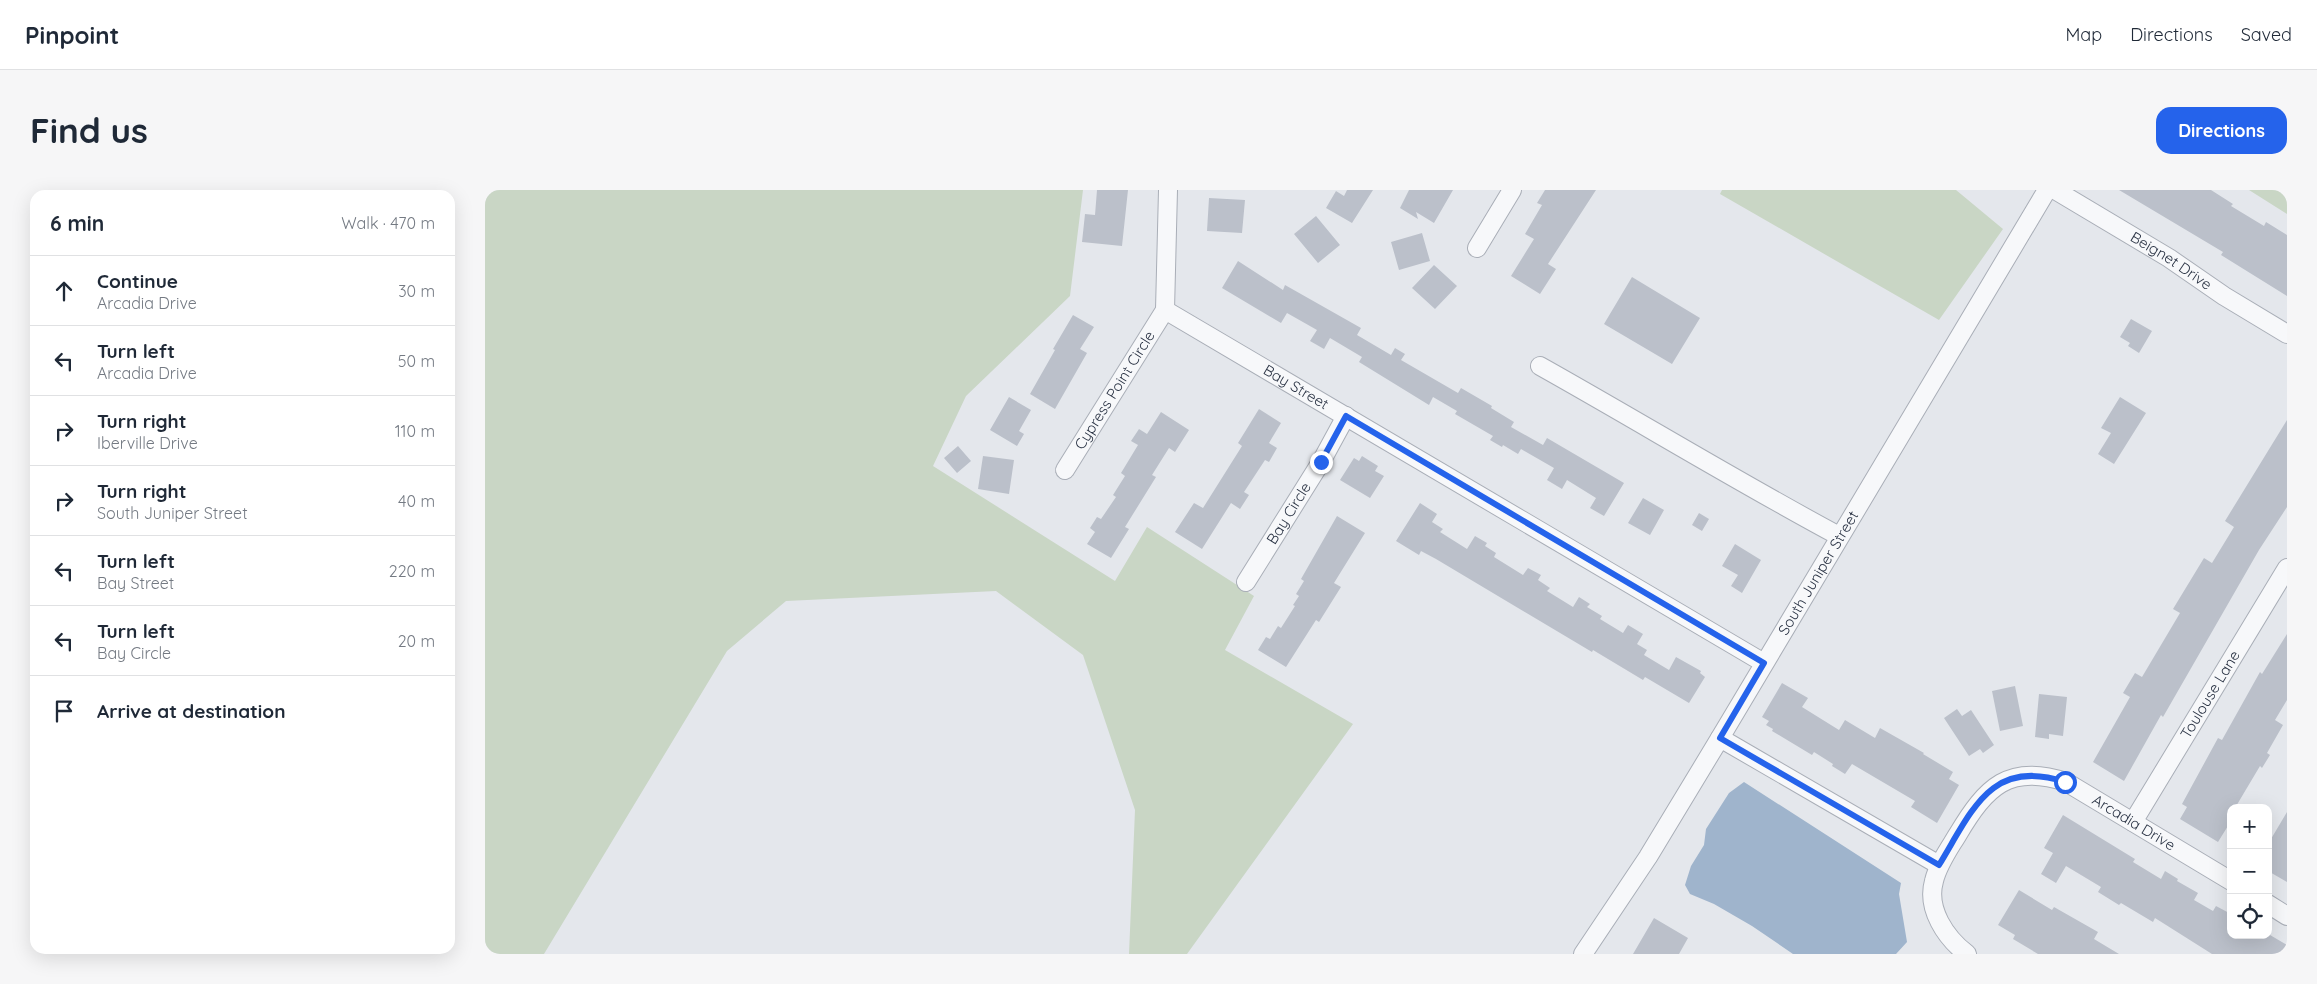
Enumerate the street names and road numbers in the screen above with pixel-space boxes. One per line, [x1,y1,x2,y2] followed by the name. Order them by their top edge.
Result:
[2127,227,2216,294] street label: Beignet Drive
[1070,327,1159,453] street label: Cypress Point Circle
[1260,360,1332,413] street label: Bay Street
[1262,479,1315,548] street label: Bay Circle
[1774,507,1862,638] street label: South Juniper Street
[2176,647,2244,742] street label: Toulouse Lane
[2089,790,2179,854] street label: Arcadia Drive

